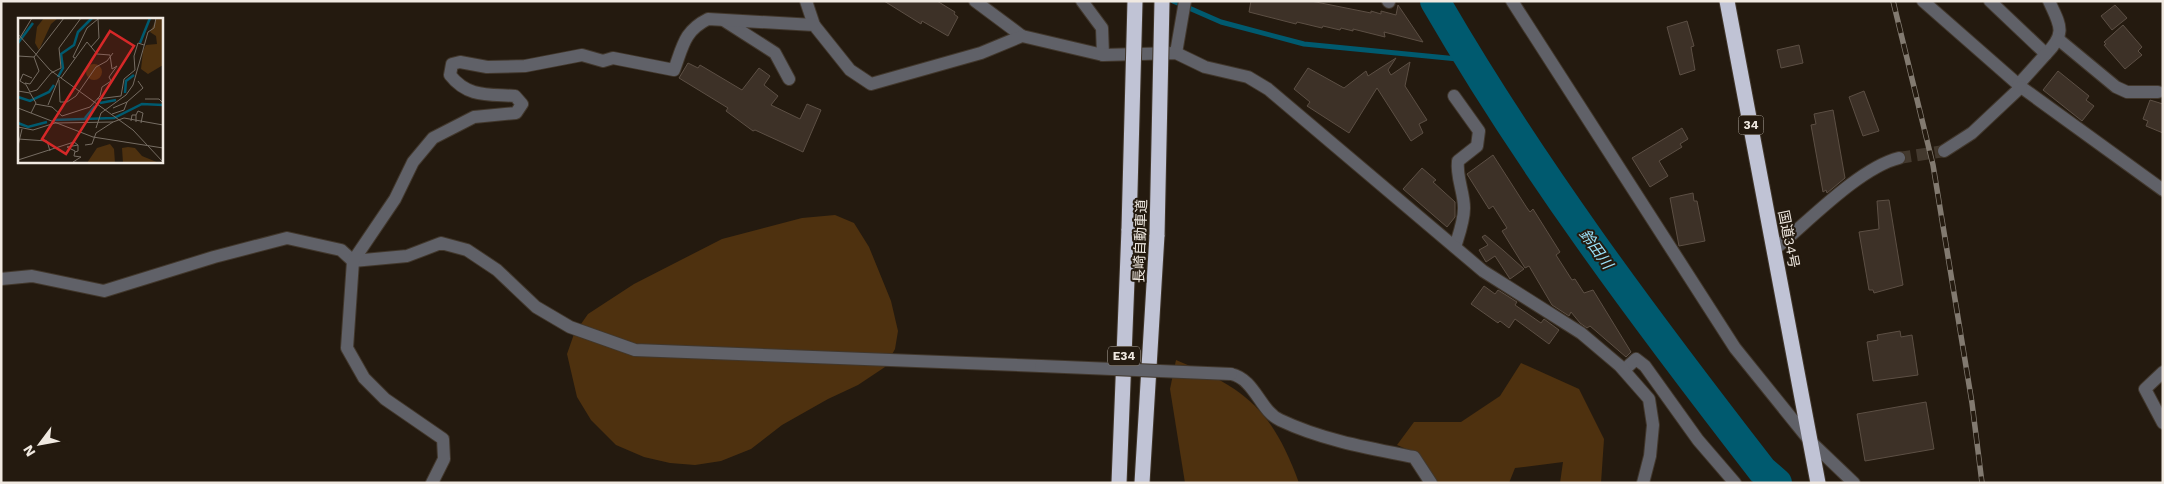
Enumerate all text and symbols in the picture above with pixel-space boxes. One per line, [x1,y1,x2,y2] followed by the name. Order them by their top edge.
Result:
[18,18,162,162] inset map
[1738,116,1764,134] road number: 34
[1131,199,1149,283] street label: 長崎自動車道
[1776,209,1802,269] street label: 国道34号
[1575,226,1618,274] water label: 鈴田川
[1108,346,1140,366] road number: E34
[15,419,65,469] north arrow
[19,442,39,460] text: N

